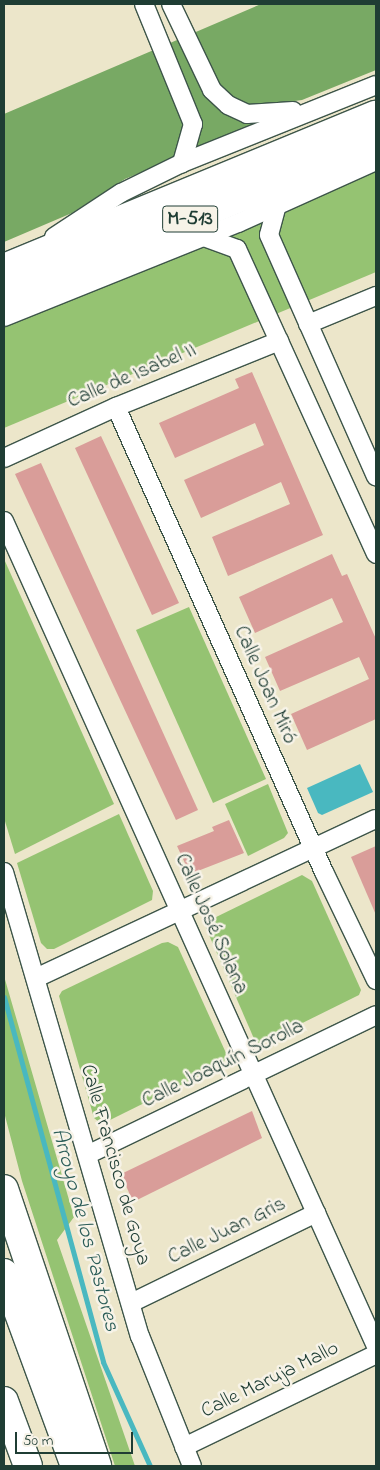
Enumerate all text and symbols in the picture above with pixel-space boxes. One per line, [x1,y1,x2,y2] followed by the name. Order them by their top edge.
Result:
[161,202,219,236] road number: M-513
[64,338,200,414] street label: Calle de Isabel II
[228,622,302,748] street label: Calle Joan Miró
[169,850,253,998] street label: Calle José Solana
[138,1014,308,1114] street label: Calle Joaquín Sorolla
[74,1062,156,1268] street label: Calle Francisco de Goya
[44,1126,124,1334] water label: Arroyo de los Pastores
[164,1192,290,1270] street label: Calle Juan Gris
[197,1336,343,1424] street label: Calle Maruja Mallo
[18,1422,135,1454] scale bar
[23,1430,53,1452] text: 50 m

